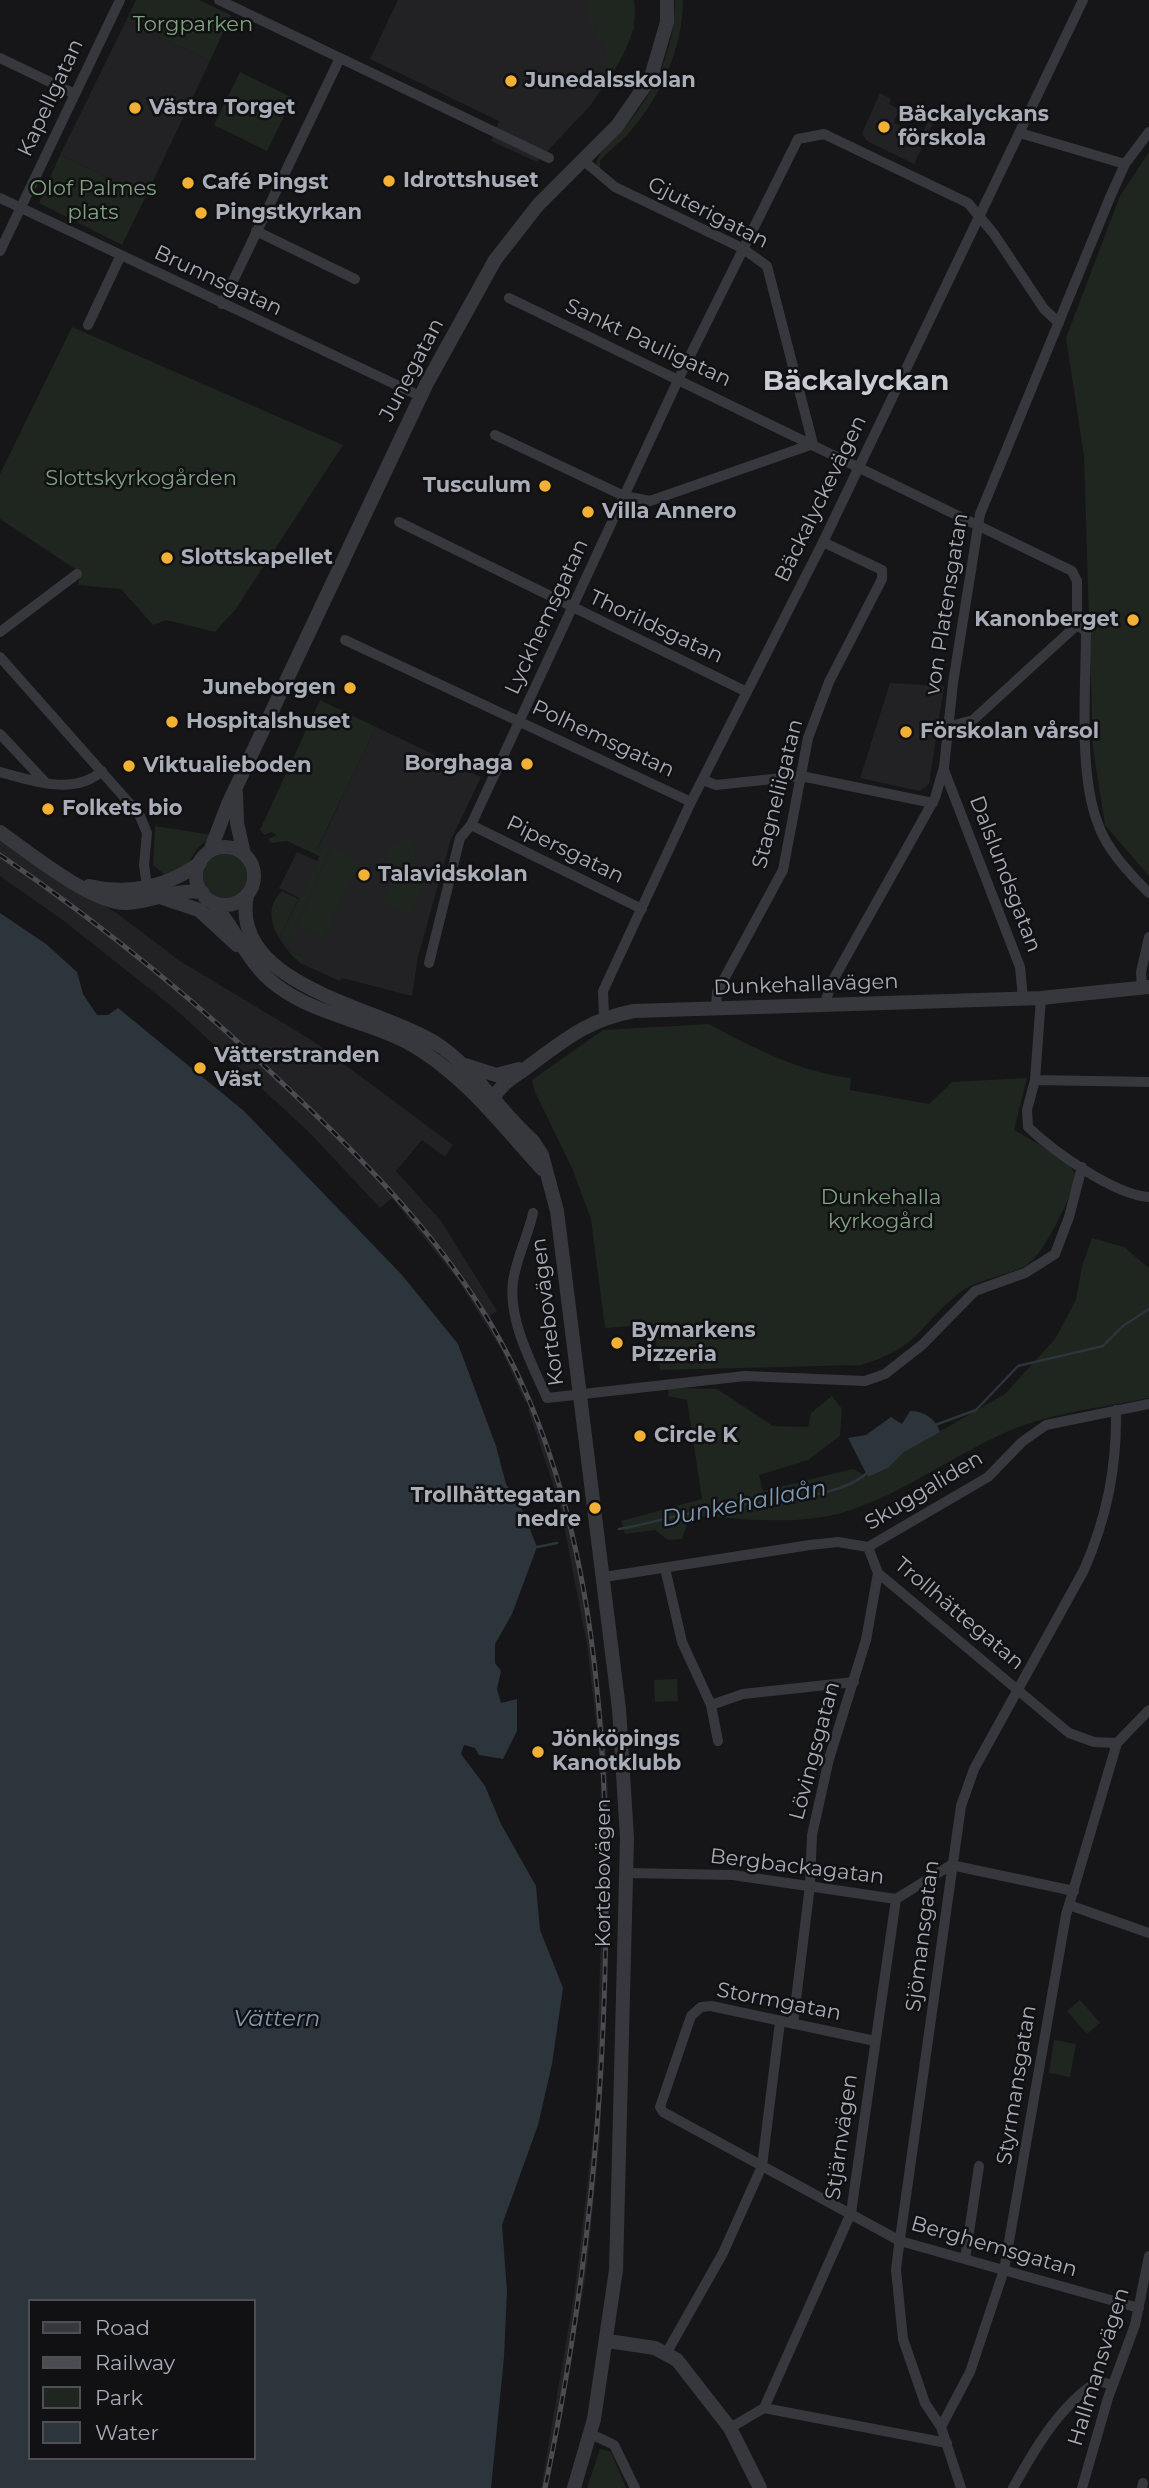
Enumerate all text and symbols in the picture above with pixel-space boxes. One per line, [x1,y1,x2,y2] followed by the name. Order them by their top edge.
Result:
[133,12,253,38] park label: Torgparken
[13,35,89,161] street label: Kapellgatan
[525,68,696,94] place label: Junedalsskolan
[503,73,519,89] marker: Junedalsskolan
[149,95,295,121] place label: Västra Torget
[127,100,143,116] marker: Västra Torget
[898,102,1049,152] place label: Bäckalyckans förskola
[876,119,892,135] marker: Bäckalyckans förskola
[403,168,539,194] place label: Idrottshuset
[202,170,329,196] place label: Café Pingst
[643,172,773,254] street label: Gjuterigatan
[381,173,397,189] marker: Idrottshuset
[180,175,196,191] marker: Café Pingst
[29,176,157,226] park label: Olof Palmes plats
[215,200,362,226] place label: Pingstkyrkan
[193,205,209,221] marker: Pingstkyrkan
[150,240,286,322] street label: Brunnsgatan
[561,294,735,392] street label: Sankt Pauligatan
[374,314,450,426] street label: Junegatan
[763,365,949,399] district label: Bäckalyckan
[770,412,872,586] street label: Bäckalyckevägen
[45,466,237,492] park label: Slottskyrkogården
[423,473,531,499] place label: Tusculum
[537,478,553,494] marker: Tusculum
[602,499,736,525] place label: Villa Annero
[580,504,596,520] marker: Villa Annero
[920,511,974,697] street label: von Platensgatan
[500,535,594,699] street label: Lyckhemsgatan
[181,545,333,571] place label: Slottskapellet
[159,550,175,566] marker: Slottskapellet
[585,585,727,669] street label: Thorildsgatan
[974,607,1119,633] place label: Kanonberget
[1125,612,1141,628] marker: Kanonberget
[203,675,336,701] place label: Juneborgen
[342,680,358,696] marker: Juneborgen
[528,695,678,783] street label: Polhemsgatan
[186,709,350,735] place label: Hospitalshuset
[164,714,180,730] marker: Hospitalshuset
[747,717,809,871] street label: Stagneliigatan
[920,719,1099,745] place label: Förskolan vårsol
[898,724,914,740] marker: Förskolan vårsol
[404,751,513,777] place label: Borghaga
[143,753,312,779] place label: Viktualieboden
[519,756,535,772] marker: Borghaga
[121,758,137,774] marker: Viktualieboden
[964,792,1046,956] street label: Dalslundsgatan
[62,796,183,822] place label: Folkets bio
[40,801,56,817] marker: Folkets bio
[502,811,628,889] street label: Pipersgatan
[378,862,528,888] place label: Talavidskolan
[356,867,372,883] marker: Talavidskolan
[713,969,899,1001] street label: Dunkehallavägen
[214,1043,380,1093] place label: Vätterstranden Väst
[192,1060,208,1076] marker: Vätterstranden Väst
[821,1185,941,1235] park label: Dunkehalla kyrkogård
[526,1237,570,1387] street label: Kortebovägen
[631,1318,756,1368] place label: Bymarkens Pizzeria
[609,1335,625,1351] marker: Bymarkens Pizzeria
[654,1423,738,1449] place label: Circle K
[632,1428,648,1444] marker: Circle K
[861,1446,987,1536] street label: Skuggaliden
[659,1474,829,1534] water label: Dunkehallaån
[411,1483,581,1533] place label: Trollhättegatan nedre
[587,1500,603,1516] marker: Trollhättegatan nedre
[889,1552,1029,1676] street label: Trollhättegatan
[784,1679,846,1823] street label: Lövingsgatan
[552,1727,681,1777] place label: Jönköpings Kanotklubb
[530,1744,546,1760] marker: Jönköpings Kanotklubb
[591,1799,617,1947] street label: Kortebovägen
[708,1844,886,1890] street label: Bergbackagatan
[901,1859,945,2013] street label: Sjömansgatan
[715,1978,843,2026] street label: Stormgatan
[992,2004,1042,2166] street label: Styrmansgatan
[234,2005,320,2033] water label: Vättern
[821,2073,863,2201] street label: Stjärnvägen
[908,2211,1080,2283] street label: Berghemsgatan
[1063,2285,1135,2449] street label: Hallmansvägen
[28,2299,256,2460] legend
[95,2315,150,2340] text: Road
[95,2350,175,2375] text: Railway
[95,2385,143,2410] text: Park
[95,2420,159,2445] text: Water

